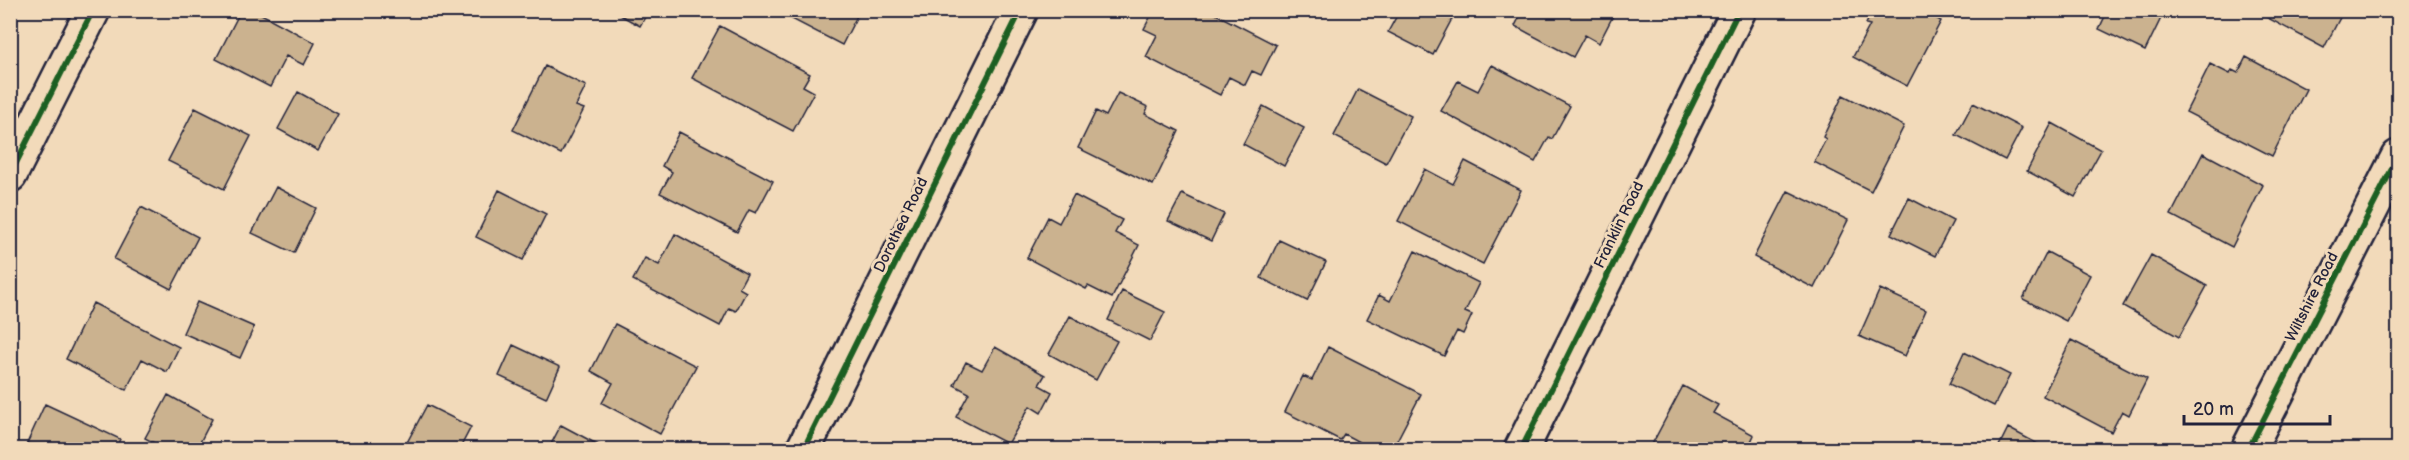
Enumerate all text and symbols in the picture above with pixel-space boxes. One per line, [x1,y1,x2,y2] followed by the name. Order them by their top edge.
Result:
[870,174,932,276] street label: Dorothea Road
[1590,179,1648,271] street label: Franklin Road
[2281,249,2343,345] street label: Wiltshire Road
[2184,388,2330,426] scale bar
[2193,399,2234,420] text: 20 m

